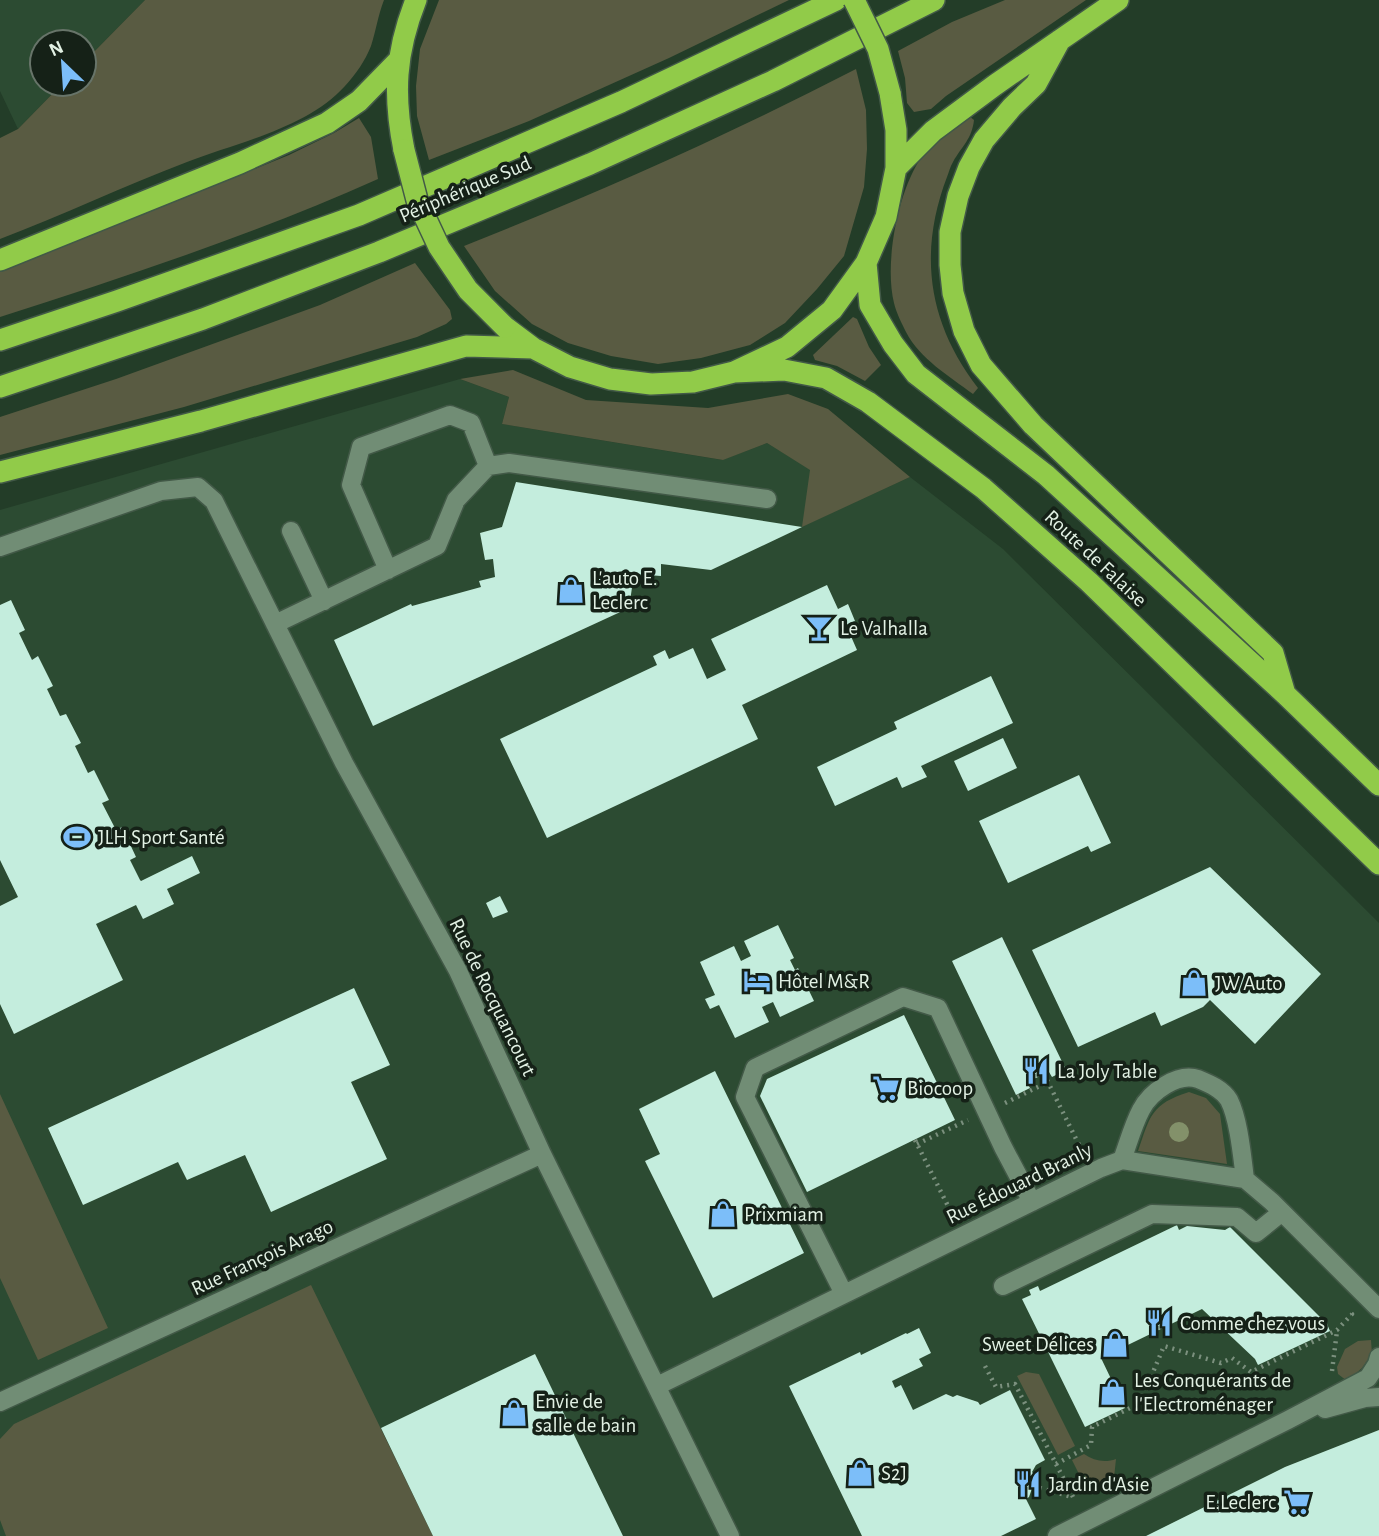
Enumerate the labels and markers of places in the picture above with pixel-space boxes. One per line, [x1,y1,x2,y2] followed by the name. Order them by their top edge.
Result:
[592,568,658,613] place label: L'auto E. Leclerc
[556,575,586,605] shop icon: L'auto E. Leclerc
[804,613,834,643] bar icon: Le Valhalla
[840,618,928,639] place label: Le Valhalla
[62,822,92,852] sports icon: JLH Sport Santé
[98,827,225,848] place label: JLH Sport Santé
[742,966,772,996] hotel icon: Hôtel M&R
[1179,968,1209,998] shop icon: JW Auto
[778,971,870,992] place label: Hôtel M&R
[1215,973,1283,994] place label: JW Auto
[1021,1056,1051,1086] restaurant icon: La Joly Table
[1057,1061,1157,1082] place label: La Joly Table
[871,1073,901,1103] supermarket icon: Biocoop
[907,1078,973,1099] place label: Biocoop
[708,1199,738,1229] shop icon: Prixmiam
[744,1204,824,1225] place label: Prixmiam
[1144,1308,1174,1338] restaurant icon: Comme chez vous
[1180,1313,1325,1334] place label: Comme chez vous
[1100,1329,1130,1359] shop icon: Sweet Délices
[982,1334,1094,1355] place label: Sweet Délices
[1134,1370,1291,1415] place label: Les Conquérants de l'Electroménager
[1098,1377,1128,1407] shop icon: Les Conquérants de l'Electroménager
[535,1391,636,1436] place label: Envie de salle de bain
[499,1398,529,1428] shop icon: Envie de salle de bain
[845,1458,875,1488] shop icon: S2J
[881,1463,907,1484] place label: S2J
[1013,1469,1043,1499] restaurant icon: Jardin d'Asie
[1049,1474,1149,1495] place label: Jardin d'Asie
[1282,1487,1312,1517] supermarket icon: E.Leclerc
[1205,1492,1276,1513] place label: E.Leclerc

